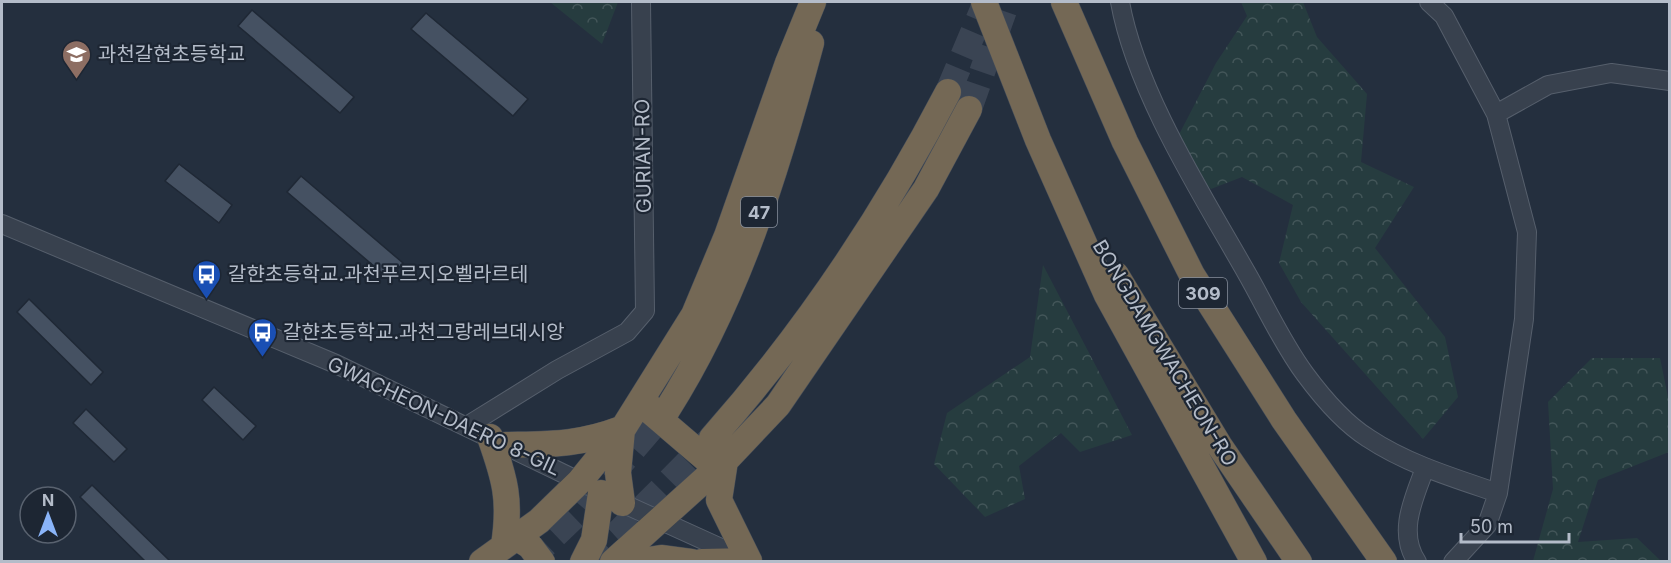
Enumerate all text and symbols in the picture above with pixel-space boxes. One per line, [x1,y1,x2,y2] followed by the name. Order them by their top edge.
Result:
[61,38,93,80] school or university icon: 과천갈현초등학교
[98,42,245,66] place label: 과천갈현초등학교
[630,99,656,213] street label: GURIAN-RO
[741,197,777,227] road number: 47
[1088,235,1242,471] street label: BONGDAMGWACHEON-RO
[191,258,223,300] bus stop icon: 갈햔초등학교.과천푸르지오벨라르테
[228,262,528,286] place label: 갈햔초등학교.과천푸르지오벨라르테
[1179,278,1227,308] road number: 309
[246,316,278,358] bus stop icon: 갈햔초등학교.과천그랑레브데시앙
[283,320,565,344] place label: 갈햔초등학교.과천그랑레브데시앙
[324,351,564,481] street label: GWACHEON-DAERO 8-GIL
[18,485,78,545] north arrow
[42,490,54,510] text: N
[1461,506,1569,544] scale bar
[1470,516,1513,537] text: 50 m

